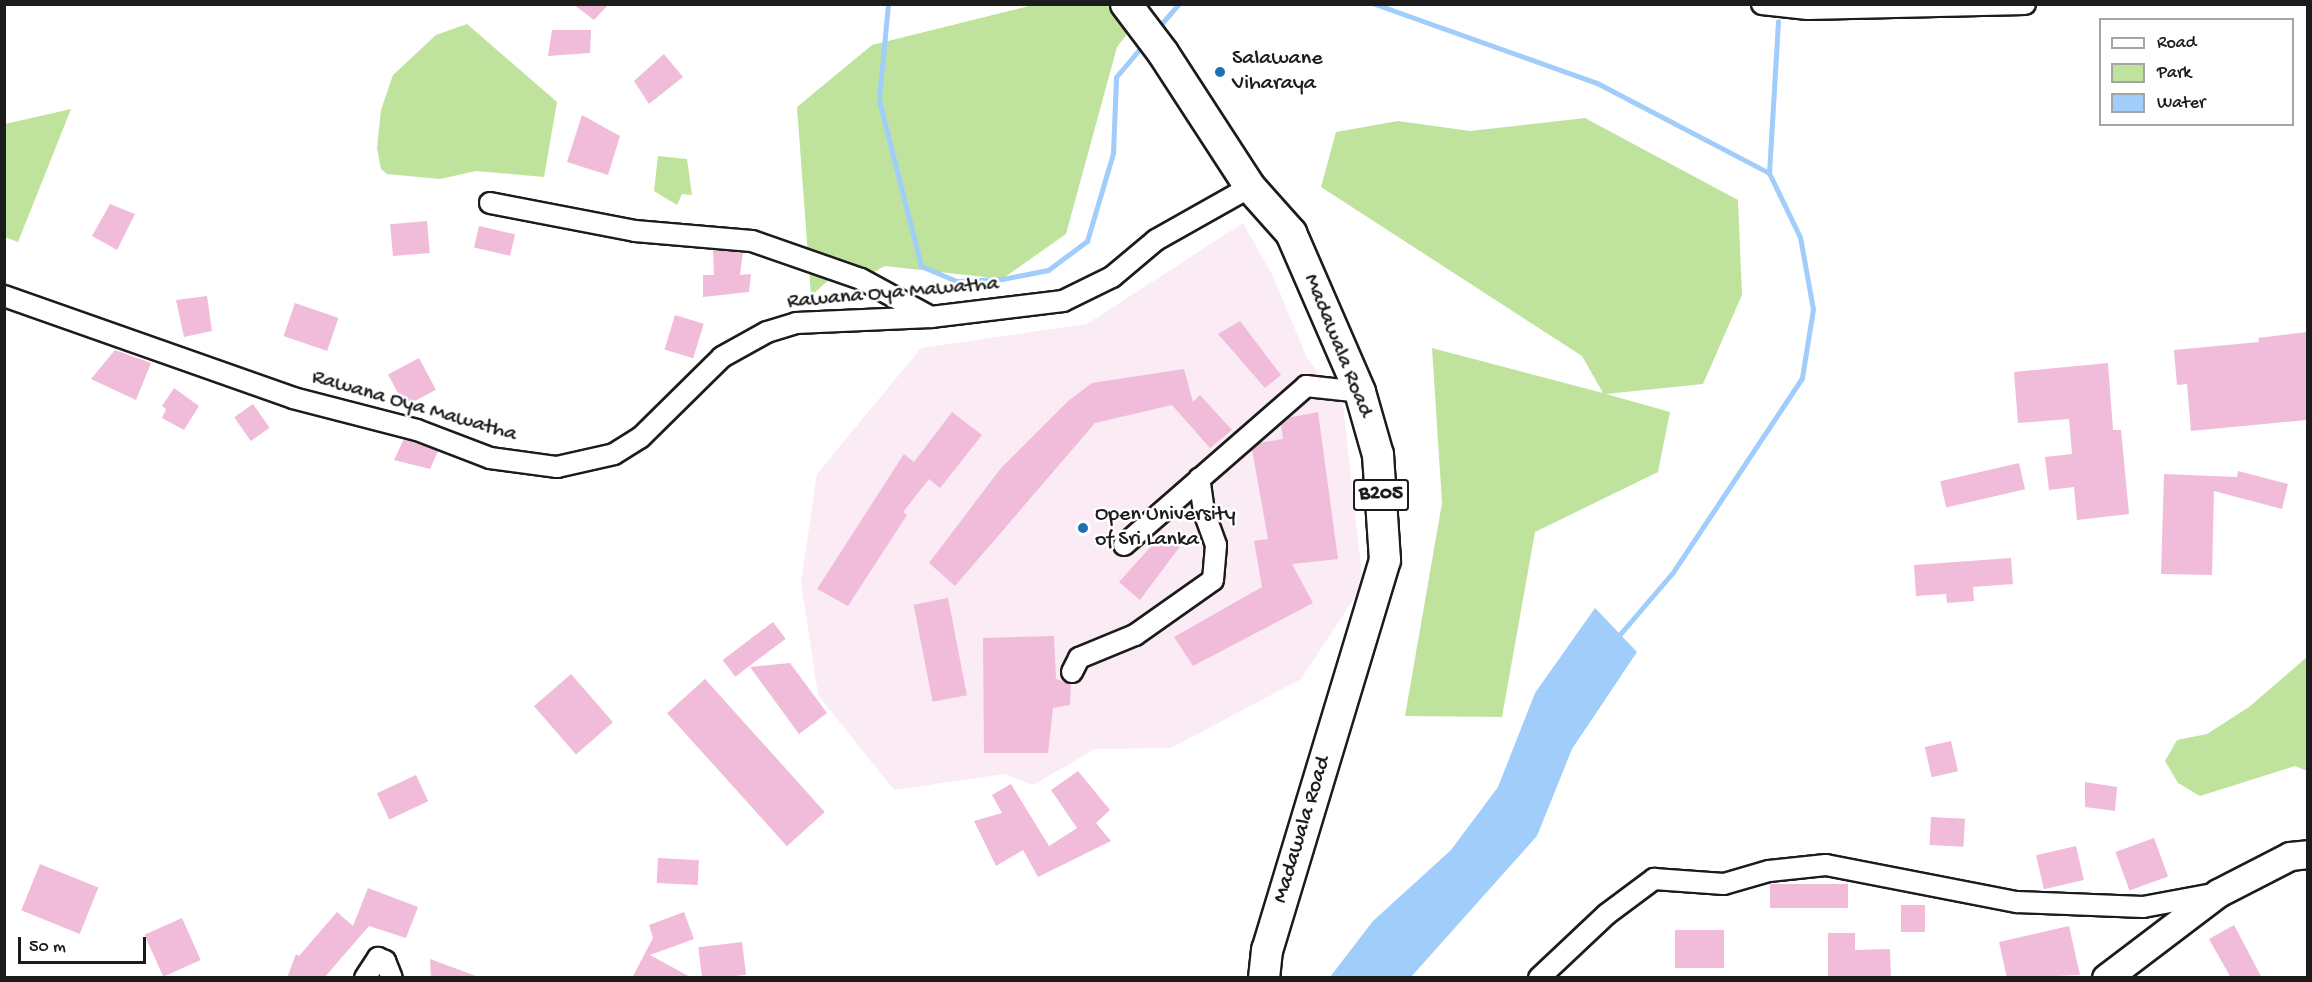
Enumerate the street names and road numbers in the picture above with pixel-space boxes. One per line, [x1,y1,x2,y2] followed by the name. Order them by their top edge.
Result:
[1296,271,1378,421] street label: Madawala Road
[786,272,1000,316] street label: Rawana Oya Mawatha
[308,365,520,449] street label: Rawana Oya Mawatha
[1352,477,1410,513] road number: B205
[1268,753,1338,907] street label: Madawala Road

